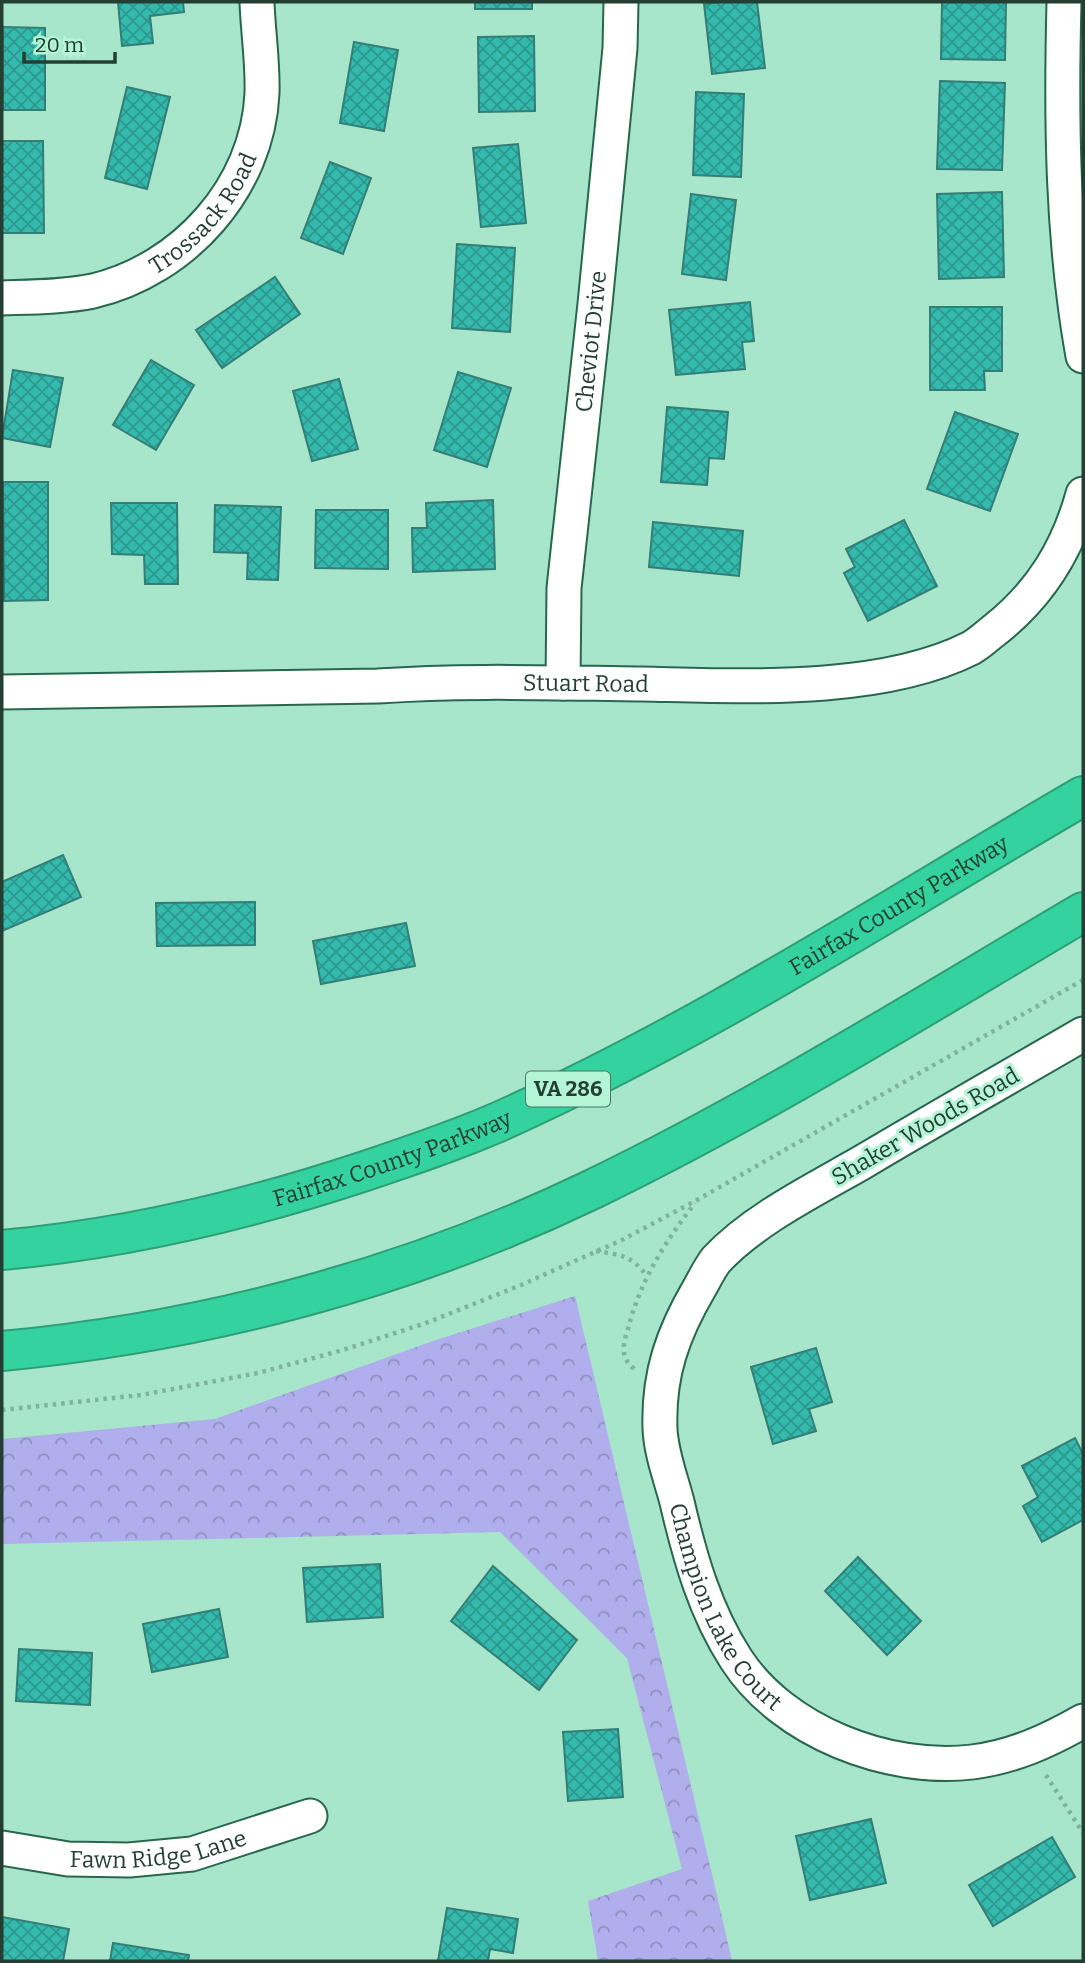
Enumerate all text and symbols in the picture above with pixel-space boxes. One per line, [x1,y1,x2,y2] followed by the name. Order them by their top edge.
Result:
[24,21,116,65] scale bar
[35,32,84,58] text: 20 m
[144,148,263,280] street label: Trossack Road
[569,269,612,414] street label: Cheviot Drive
[523,668,649,698] street label: Stuart Road
[784,829,1014,981] street label: Fairfax County Parkway
[826,1061,1024,1191] street label: Shaker Woods Road
[526,1072,610,1106] road number: VA 286
[270,1104,517,1213] street label: Fairfax County Parkway
[664,1500,788,1716] street label: Champion Lake Court
[69,1823,250,1874] street label: Fawn Ridge Lane

